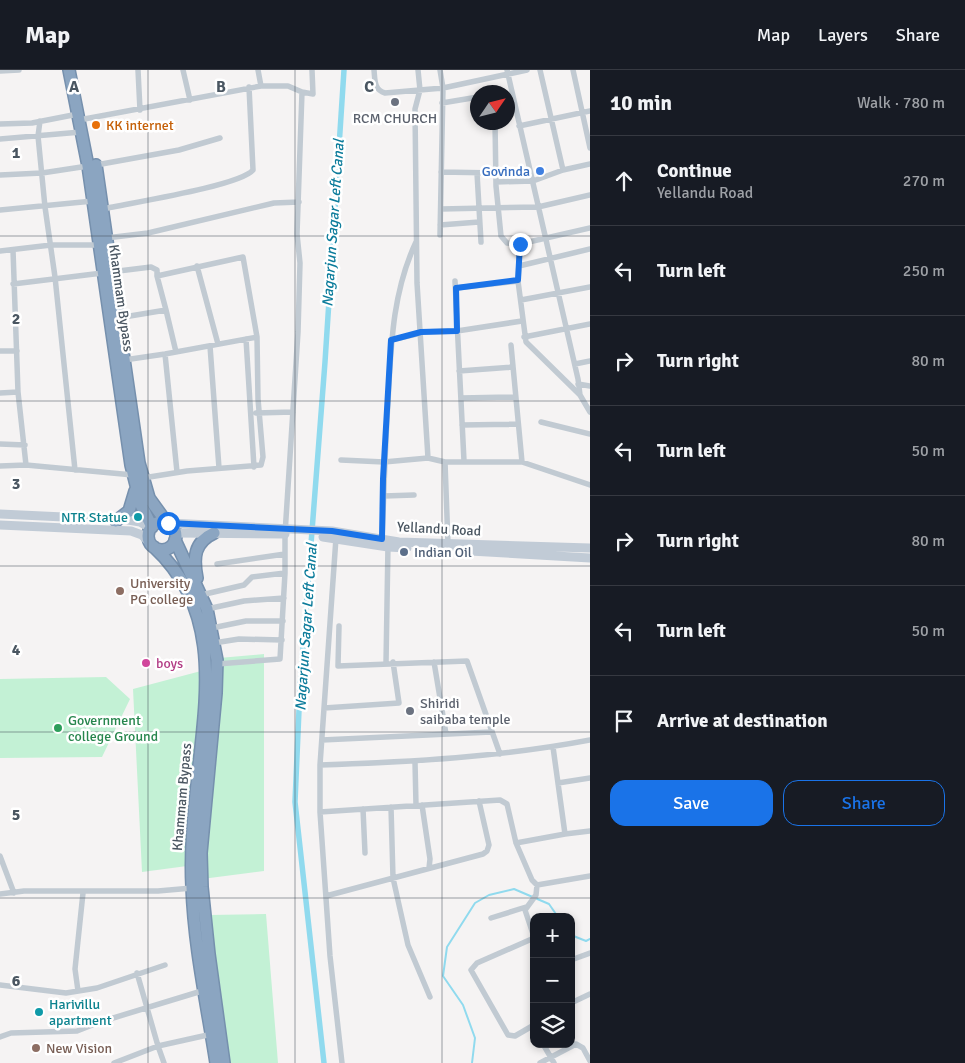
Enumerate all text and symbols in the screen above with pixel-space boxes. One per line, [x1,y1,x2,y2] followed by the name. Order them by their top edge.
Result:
[25,20,70,50] text: Map
[757,24,790,46] text: Map
[818,24,868,46] text: Layers
[896,24,940,46] text: Share
[69,77,80,97] text: A
[216,77,226,97] text: B
[364,77,374,97] text: C
[470,85,515,130] north arrow
[610,90,672,116] text: 10 min
[857,93,945,113] text: Walk · 780 m
[389,96,401,108] marker: RCM CHURCH
[353,110,437,127] place label: RCM CHURCH
[106,117,174,134] place label: KK internet
[90,119,102,131] marker: KK internet
[318,137,348,307] water label: Nagarjun Sagar Left Canal
[12,143,21,163] text: 1
[657,159,732,183] text: Continue
[482,163,530,180] place label: Govinda
[534,165,546,177] marker: Govinda
[610,167,638,195] icon: ahead
[903,171,945,191] text: 270 m
[657,183,753,203] text: Yellandu Road
[509,233,532,256] route end
[105,243,137,353] street label: Khammam Bypass
[610,257,638,285] icon: left
[657,259,726,283] text: Turn left
[903,261,945,281] text: 250 m
[12,309,20,329] text: 2
[610,347,638,375] icon: right
[657,349,739,373] text: Turn right
[911,351,945,371] text: 80 m
[610,437,638,465] icon: left
[657,439,726,463] text: Turn left
[911,441,945,461] text: 50 m
[12,474,20,494] text: 3
[61,509,128,526] place label: NTR Statue
[132,511,144,523] marker: NTR Statue
[157,512,180,535] route start
[397,518,481,540] street label: Yellandu Road
[610,527,638,555] icon: right
[657,529,739,553] text: Turn right
[911,531,945,551] text: 80 m
[291,541,321,711] water label: Nagarjun Sagar Left Canal
[414,544,472,561] place label: Indian Oil
[398,546,410,558] marker: Indian Oil
[130,575,193,608] place label: University PG college
[114,585,126,597] marker: University PG college
[610,617,638,645] icon: left
[657,619,726,643] text: Turn left
[911,621,945,641] text: 50 m
[12,640,21,660] text: 4
[156,655,183,672] place label: boys
[140,657,152,669] marker: boys
[420,695,510,728] place label: Shiridi saibaba temple
[404,705,416,717] marker: Shiridi saibaba temple
[610,707,638,735] icon: arrive
[657,709,828,733] text: Arrive at destination
[68,712,158,745] place label: Government college Ground
[52,722,64,734] marker: Government college Ground
[169,742,195,852] street label: Khammam Bypass
[610,780,773,826] button: Save
[783,780,945,826] button: Share
[12,805,20,825] text: 5
[530,913,575,1048] map controls
[530,913,575,958] button: +
[530,958,575,1003] button: −
[12,971,21,991] text: 6
[49,996,112,1029] place label: Harivillu apartment
[530,1003,575,1048] button: layers
[33,1006,45,1018] marker: Harivillu apartment
[46,1040,112,1057] place label: New Vision
[30,1042,42,1054] marker: New Vision

